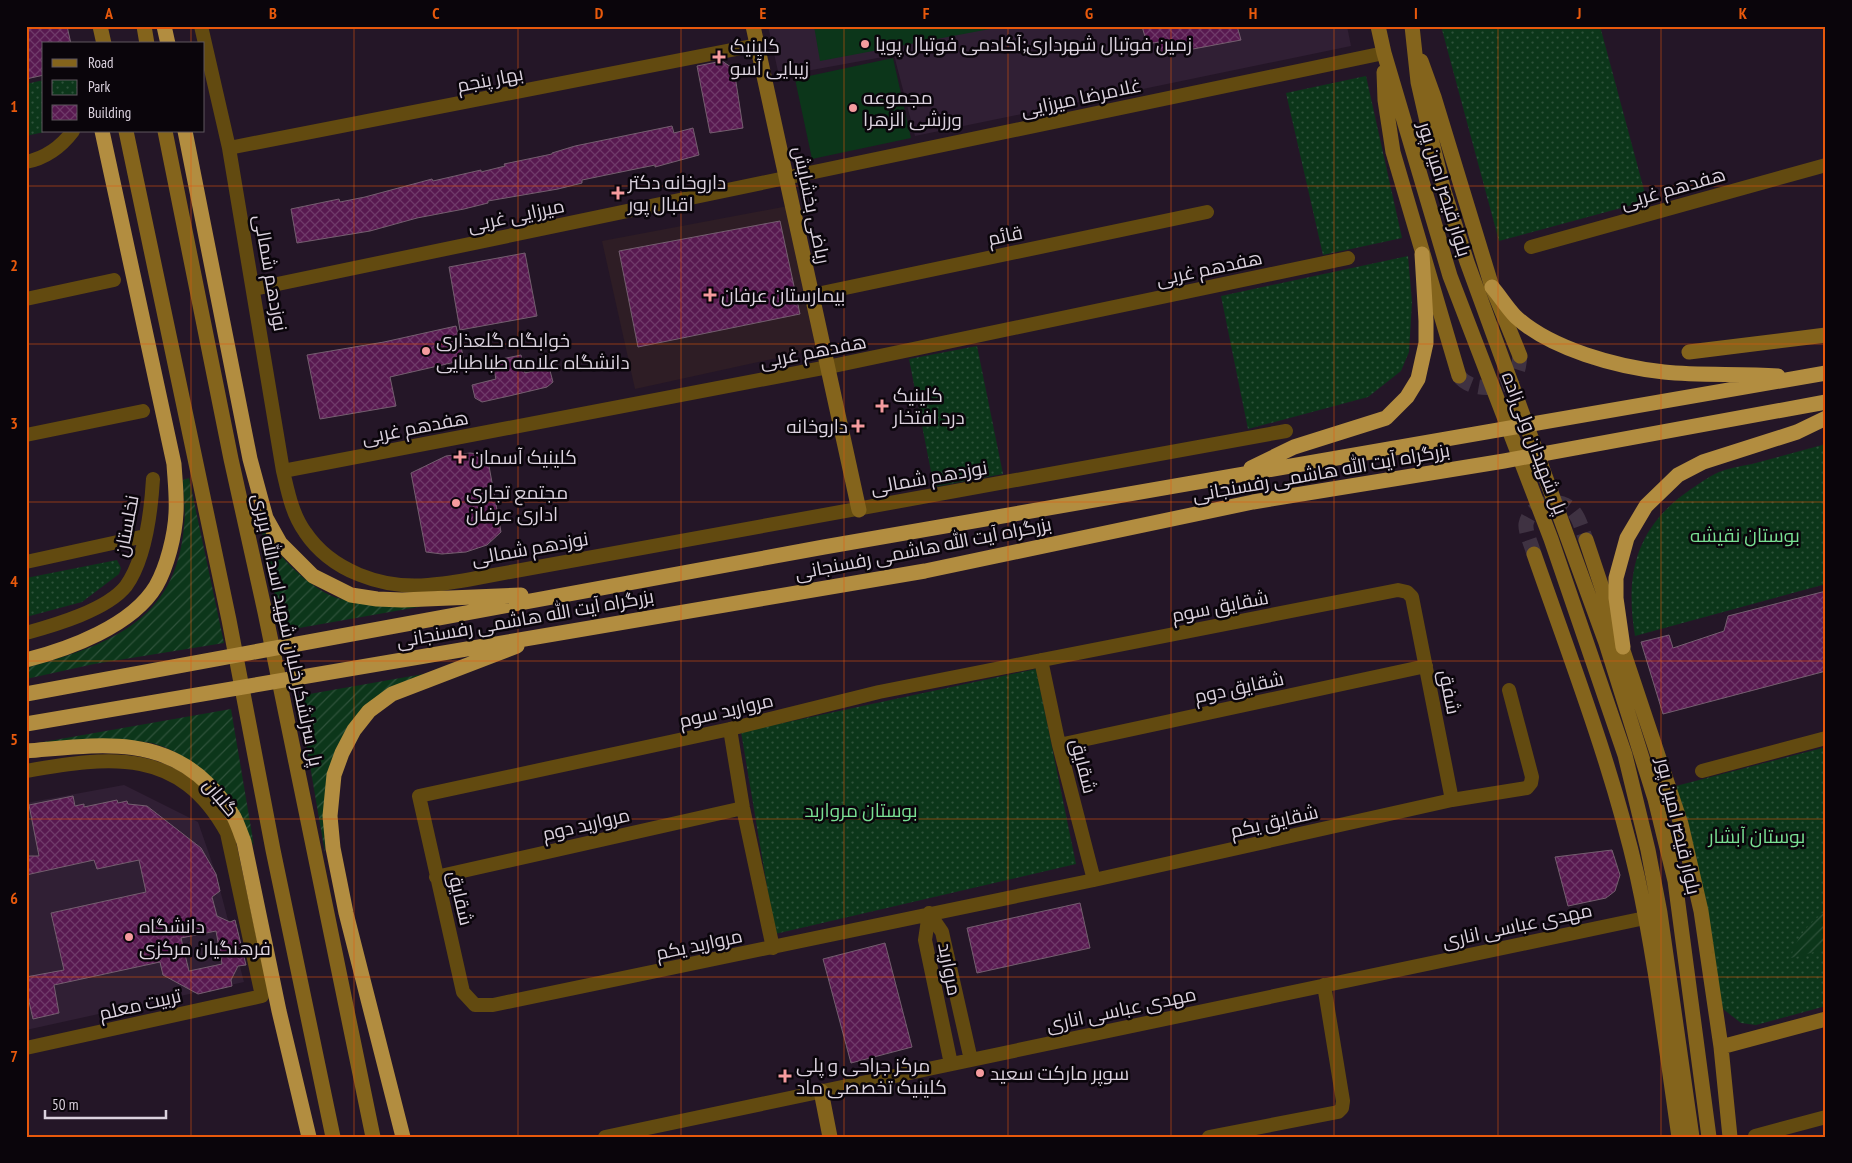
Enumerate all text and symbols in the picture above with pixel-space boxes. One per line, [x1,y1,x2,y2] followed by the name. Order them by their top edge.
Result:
[104,3,114,23] text: A
[269,3,277,23] text: B
[432,3,440,23] text: C
[595,3,604,23] text: D
[760,3,767,23] text: E
[923,3,930,23] text: F
[1085,3,1093,23] text: G
[1249,3,1257,23] text: H
[1414,3,1418,23] text: I
[1576,3,1581,23] text: J
[1739,3,1748,23] text: K
[875,32,1192,57] place label: زمین فوتبال شهرداری;آکادمی فوتبال پویا
[730,34,809,80] place label: کلینیک زیبایی آسو
[859,38,871,50] marker: زمین فوتبال شهرداری;آکادمی فوتبال پویا
[42,42,205,132] legend
[712,50,726,64] marker: کلینیک زیبایی آسو
[88,53,114,72] text: Road
[455,61,526,99] street label: بهار پنجم
[1019,73,1143,121] street label: غلامرضا میرزایی
[88,77,110,96] text: Park
[863,85,962,131] place label: مجموعه ورزشی الزهرا
[10,96,18,116] text: 1
[847,102,859,114] marker: مجموعه ورزشی الزهرا
[88,103,131,122] text: Building
[1412,118,1477,260] street label: بلوار قیصر امین پور
[788,144,836,266] street label: ریاضی بخشایش
[1618,162,1729,216] street label: هفدهم غربی
[627,170,726,217] place label: داروخانه دکتر اقبال پور
[612,187,624,199] marker: داروخانه دکتر اقبال پور
[465,193,567,237] street label: میرزایی غربی
[247,213,293,334] street label: نوزدهم شمالی
[986,220,1025,252] street label: قائم
[1154,245,1265,293] street label: هفدهم غربی
[10,255,18,275] text: 2
[721,283,845,307] place label: بیمارستان عرفان
[703,288,717,302] marker: بیمارستان عرفان
[436,328,630,374] place label: خوابگاه گلعذاری دانشگاه علامه طباطبایی
[758,329,869,375] street label: هفدهم غربی
[420,345,432,357] marker: خوابگاه گلعذاری دانشگاه علامه طباطبایی
[1496,368,1573,518] street label: پل شهیدان ولی‌زاده
[892,383,965,429] place label: کلینیک درد افتخار
[875,399,889,413] marker: کلینیک درد افتخار
[360,405,471,451] street label: هفدهم غربی
[10,413,18,433] text: 3
[786,414,848,438] place label: داروخانه
[852,420,864,432] marker: داروخانه
[1190,438,1452,506] street label: بزرگراه آیت الله هاشمی رفسنجانی
[471,445,577,469] place label: کلینیک آسمان
[453,450,467,464] marker: کلینیک آسمان
[869,455,990,501] street label: نوزدهم شمالی
[466,480,568,526] place label: مجتمع تجاری اداری عرفان
[246,491,329,769] street label: پل سرلشکر خلبان شهید اسدالله بربری
[108,493,144,559] street label: نخلستان
[450,497,462,509] marker: مجتمع تجاری اداری عرفان
[793,511,1053,585] street label: بزرگراه آیت الله هاشمی رفسنجانی
[1690,523,1800,547] park label: بوستان نقیشه
[470,526,591,572] street label: نوزدهم شمالی
[10,571,18,591] text: 4
[394,584,656,652] street label: بزرگراه آیت الله هاشمی رفسنجانی
[1170,585,1271,629] street label: شقایق سوم
[1192,666,1286,710] street label: شقایق دوم
[1433,668,1466,716] street label: شفق
[676,687,776,734] street label: مروارید سوم
[10,729,18,749] text: 5
[1065,736,1102,796] street label: شقایق
[1650,754,1706,897] street label: بلوار قیصر امین پور
[198,773,244,821] street label: گلبان
[804,798,918,822] park label: بوستان مروارید
[1228,799,1321,845] street label: شقایق یکم
[540,802,633,848] street label: مروارید دوم
[1708,824,1805,848] park label: بوستان آبشار
[442,868,479,928] street label: شقایق
[10,888,18,908] text: 6
[1440,897,1594,953] street label: مهدی عباسی اناری
[139,914,271,960] place label: دانشگاه فرهنگیان مرکزی
[654,923,745,967] street label: مروارید یکم
[123,931,135,943] marker: دانشگاه فرهنگیان مرکزی
[933,940,967,998] street label: مروارید
[1044,981,1198,1037] street label: مهدی عباسی اناری
[97,983,184,1027] street label: تربیت معلم
[10,1046,18,1066] text: 7
[796,1053,947,1099] place label: مرکز جراحی و پلی کلینیک تخصصی ماد
[990,1061,1129,1086] place label: سوپر مارکت سعید
[974,1067,986,1079] marker: سوپر مارکت سعید
[778,1069,792,1083] marker: مرکز جراحی و پلی کلینیک تخصصی ماد
[45,1088,166,1120] scale bar
[52,1095,78,1114] text: 50 m

